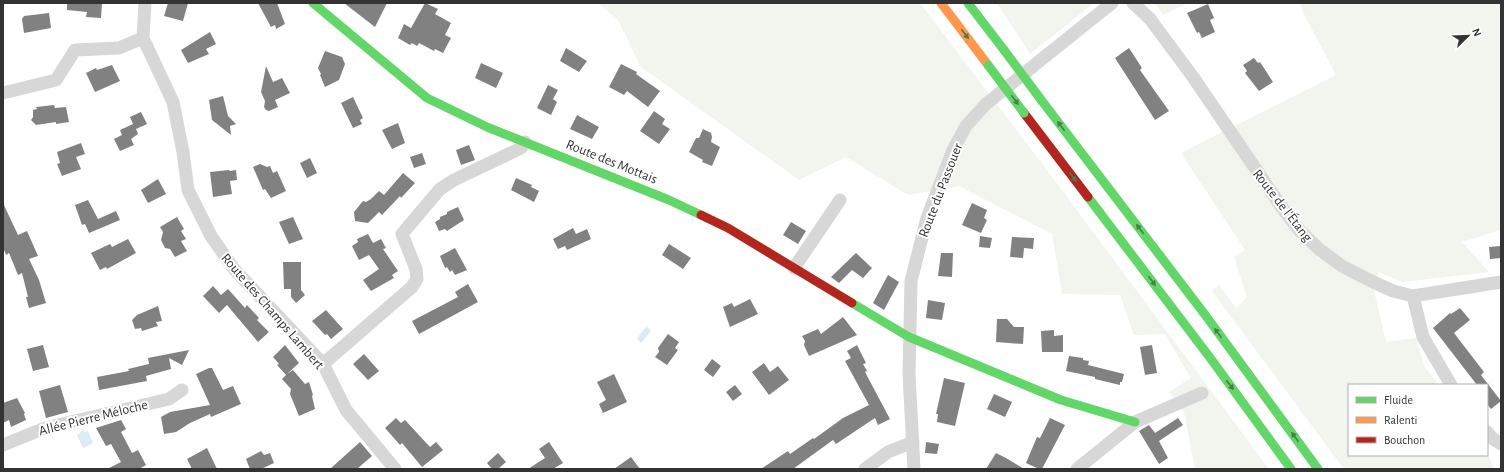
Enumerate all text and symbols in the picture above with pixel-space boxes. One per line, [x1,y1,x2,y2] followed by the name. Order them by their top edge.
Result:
[1448,16,1488,56] north arrow
[1470,27,1483,38] text: N
[960,28,969,39] one-way arrow
[1010,94,1019,105] one-way arrow
[1057,120,1065,131] one-way arrow
[564,137,659,187] street label: Route des Mottais
[917,141,966,239] street label: Route du Passouer
[1250,165,1317,245] street label: Route de l'Étang
[1069,172,1077,182] one-way arrow
[1136,224,1144,234] one-way arrow
[218,251,326,373] street label: Route des Champs Lambert
[1148,275,1156,286] one-way arrow
[1214,327,1222,338] one-way arrow
[1226,379,1234,390] one-way arrow
[1348,384,1488,456] legend
[1384,394,1413,406] text: Fluide
[37,398,149,438] street label: Allée Pierre Méloche
[1384,414,1417,426] text: Ralenti
[1291,432,1299,443] one-way arrow
[1384,434,1425,446] text: Bouchon

